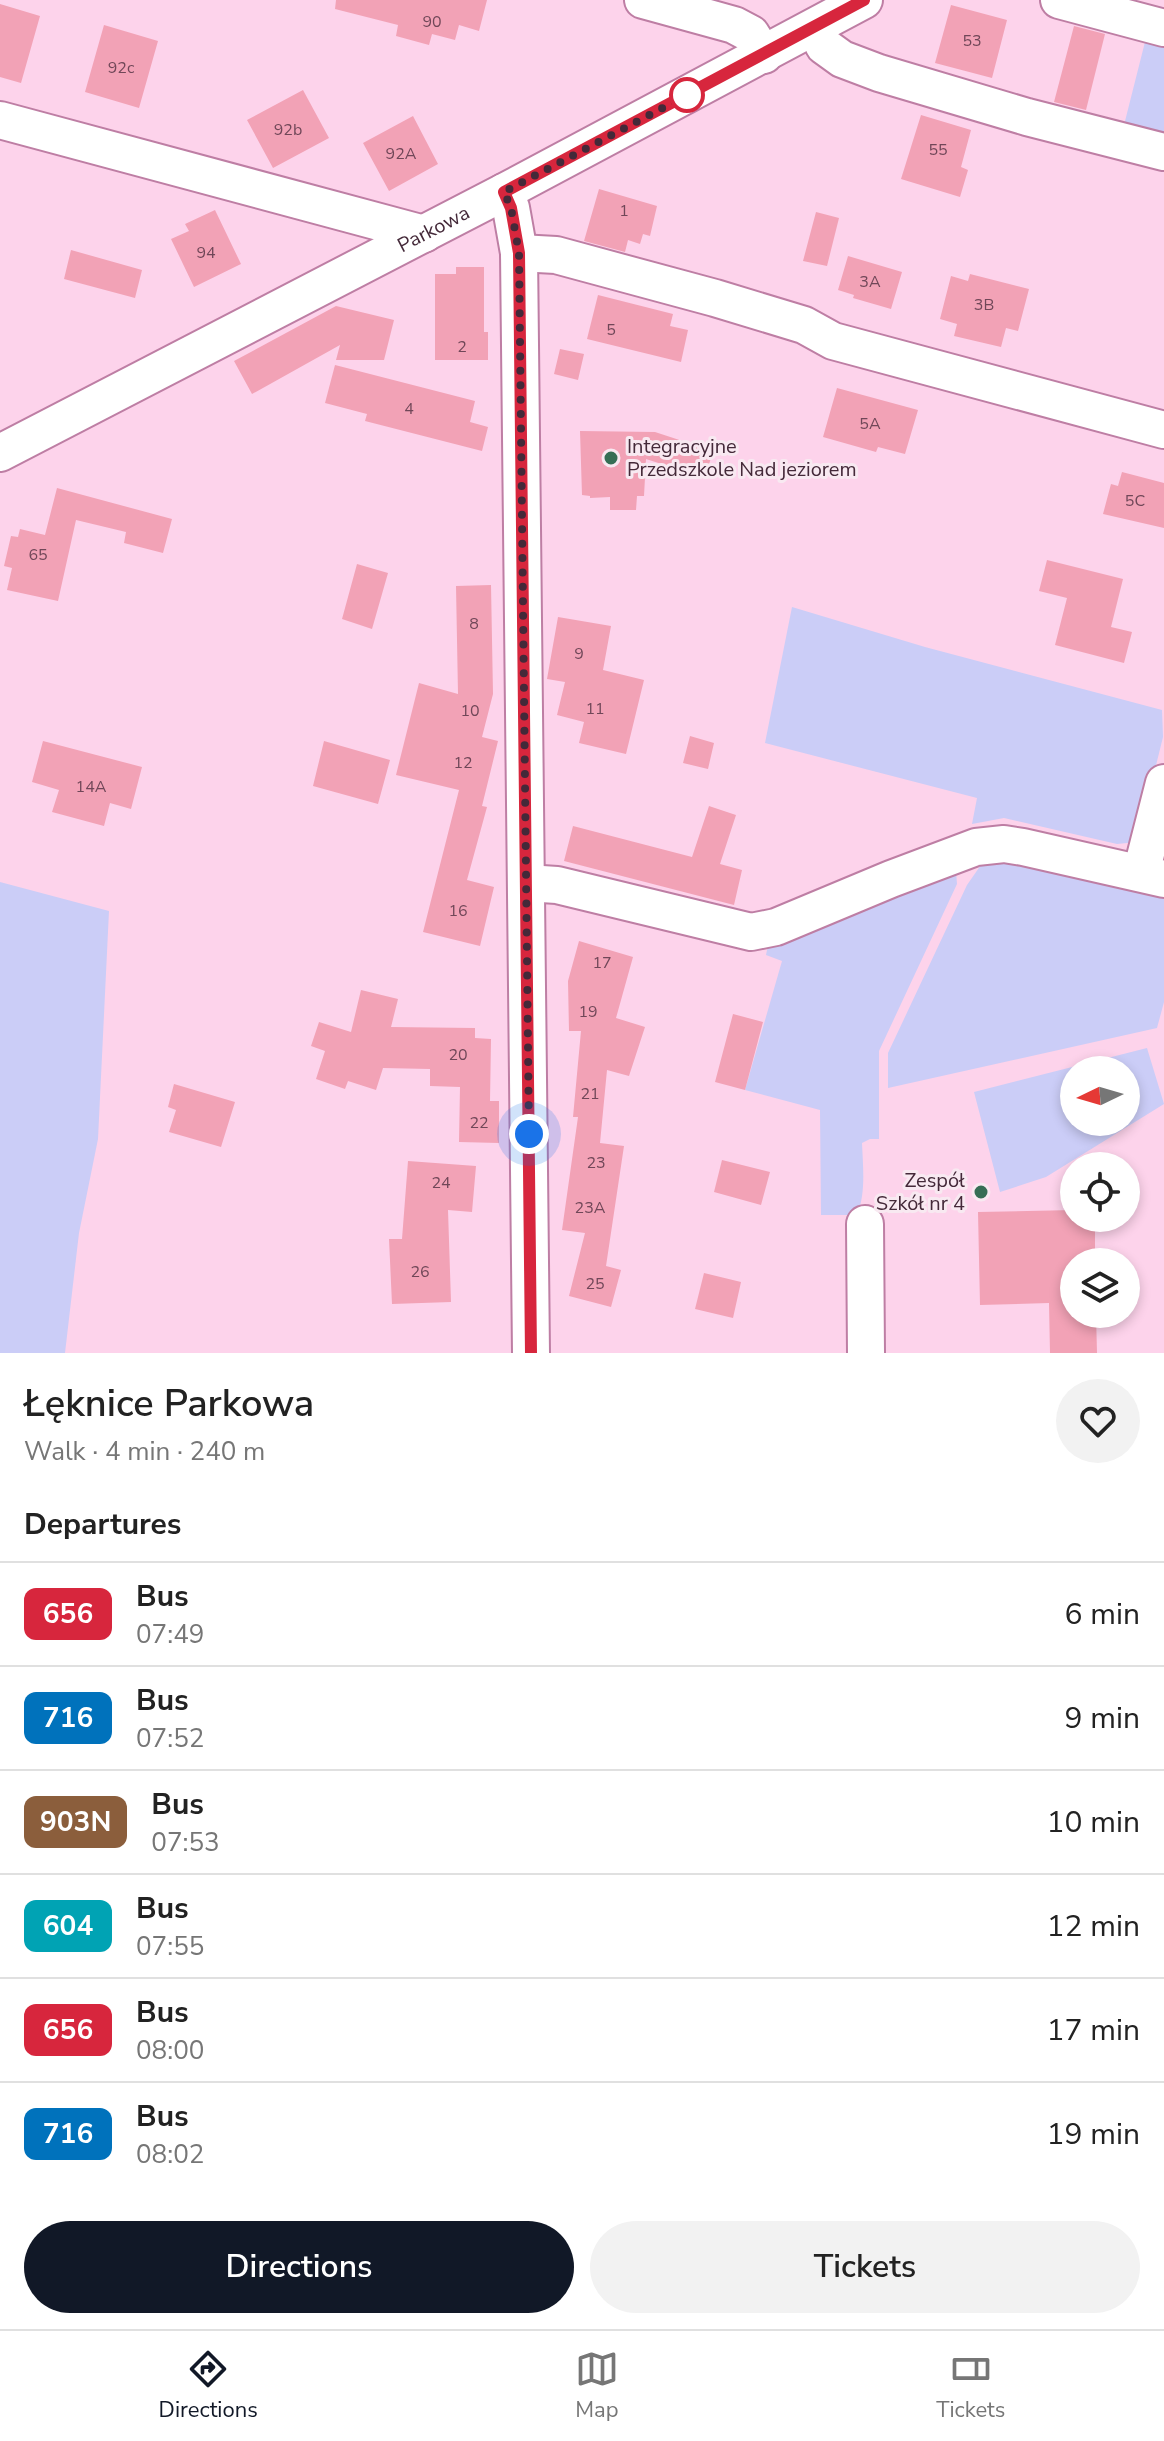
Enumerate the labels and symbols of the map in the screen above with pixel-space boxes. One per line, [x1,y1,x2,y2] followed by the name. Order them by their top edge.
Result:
[422,11,442,33] house number: 90
[962,30,982,52] house number: 53
[108,57,135,79] house number: 92c
[670,78,704,112] unlabelled marker
[274,119,302,141] house number: 92b
[928,139,948,161] house number: 55
[386,143,417,165] house number: 92A
[393,199,474,259] street label: Parkowa
[619,200,629,222] house number: 1
[196,242,216,264] house number: 94
[859,271,881,293] house number: 3A
[974,294,994,316] house number: 3B
[606,319,616,341] house number: 5
[457,336,467,358] house number: 2
[404,398,414,420] house number: 4
[859,413,881,435] house number: 5A
[627,433,857,483] place label: Integracyjne Przedszkole Nad jeziorem
[602,449,620,467] marker: Integracyjne Przedszkole Nad jeziorem
[1125,490,1145,512] house number: 5C
[28,544,48,566] house number: 65
[469,613,479,635] house number: 8
[574,643,584,665] house number: 9
[585,698,605,720] house number: 11
[460,700,480,722] house number: 10
[453,752,473,774] house number: 12
[76,776,107,798] house number: 14A
[448,900,468,922] house number: 16
[592,952,612,974] house number: 17
[578,1001,598,1023] house number: 19
[448,1044,468,1066] house number: 20
[1060,1056,1140,1136] north arrow
[580,1083,600,1105] house number: 21
[469,1112,489,1134] house number: 22
[509,1114,549,1154] your location
[586,1152,606,1174] house number: 23
[876,1167,965,1217] place label: Zespół Szkół nr 4
[431,1172,451,1194] house number: 24
[972,1183,990,1201] marker: Zespół Szkół nr 4
[575,1197,606,1219] house number: 23A
[410,1261,430,1283] house number: 26
[585,1273,605,1295] house number: 25

